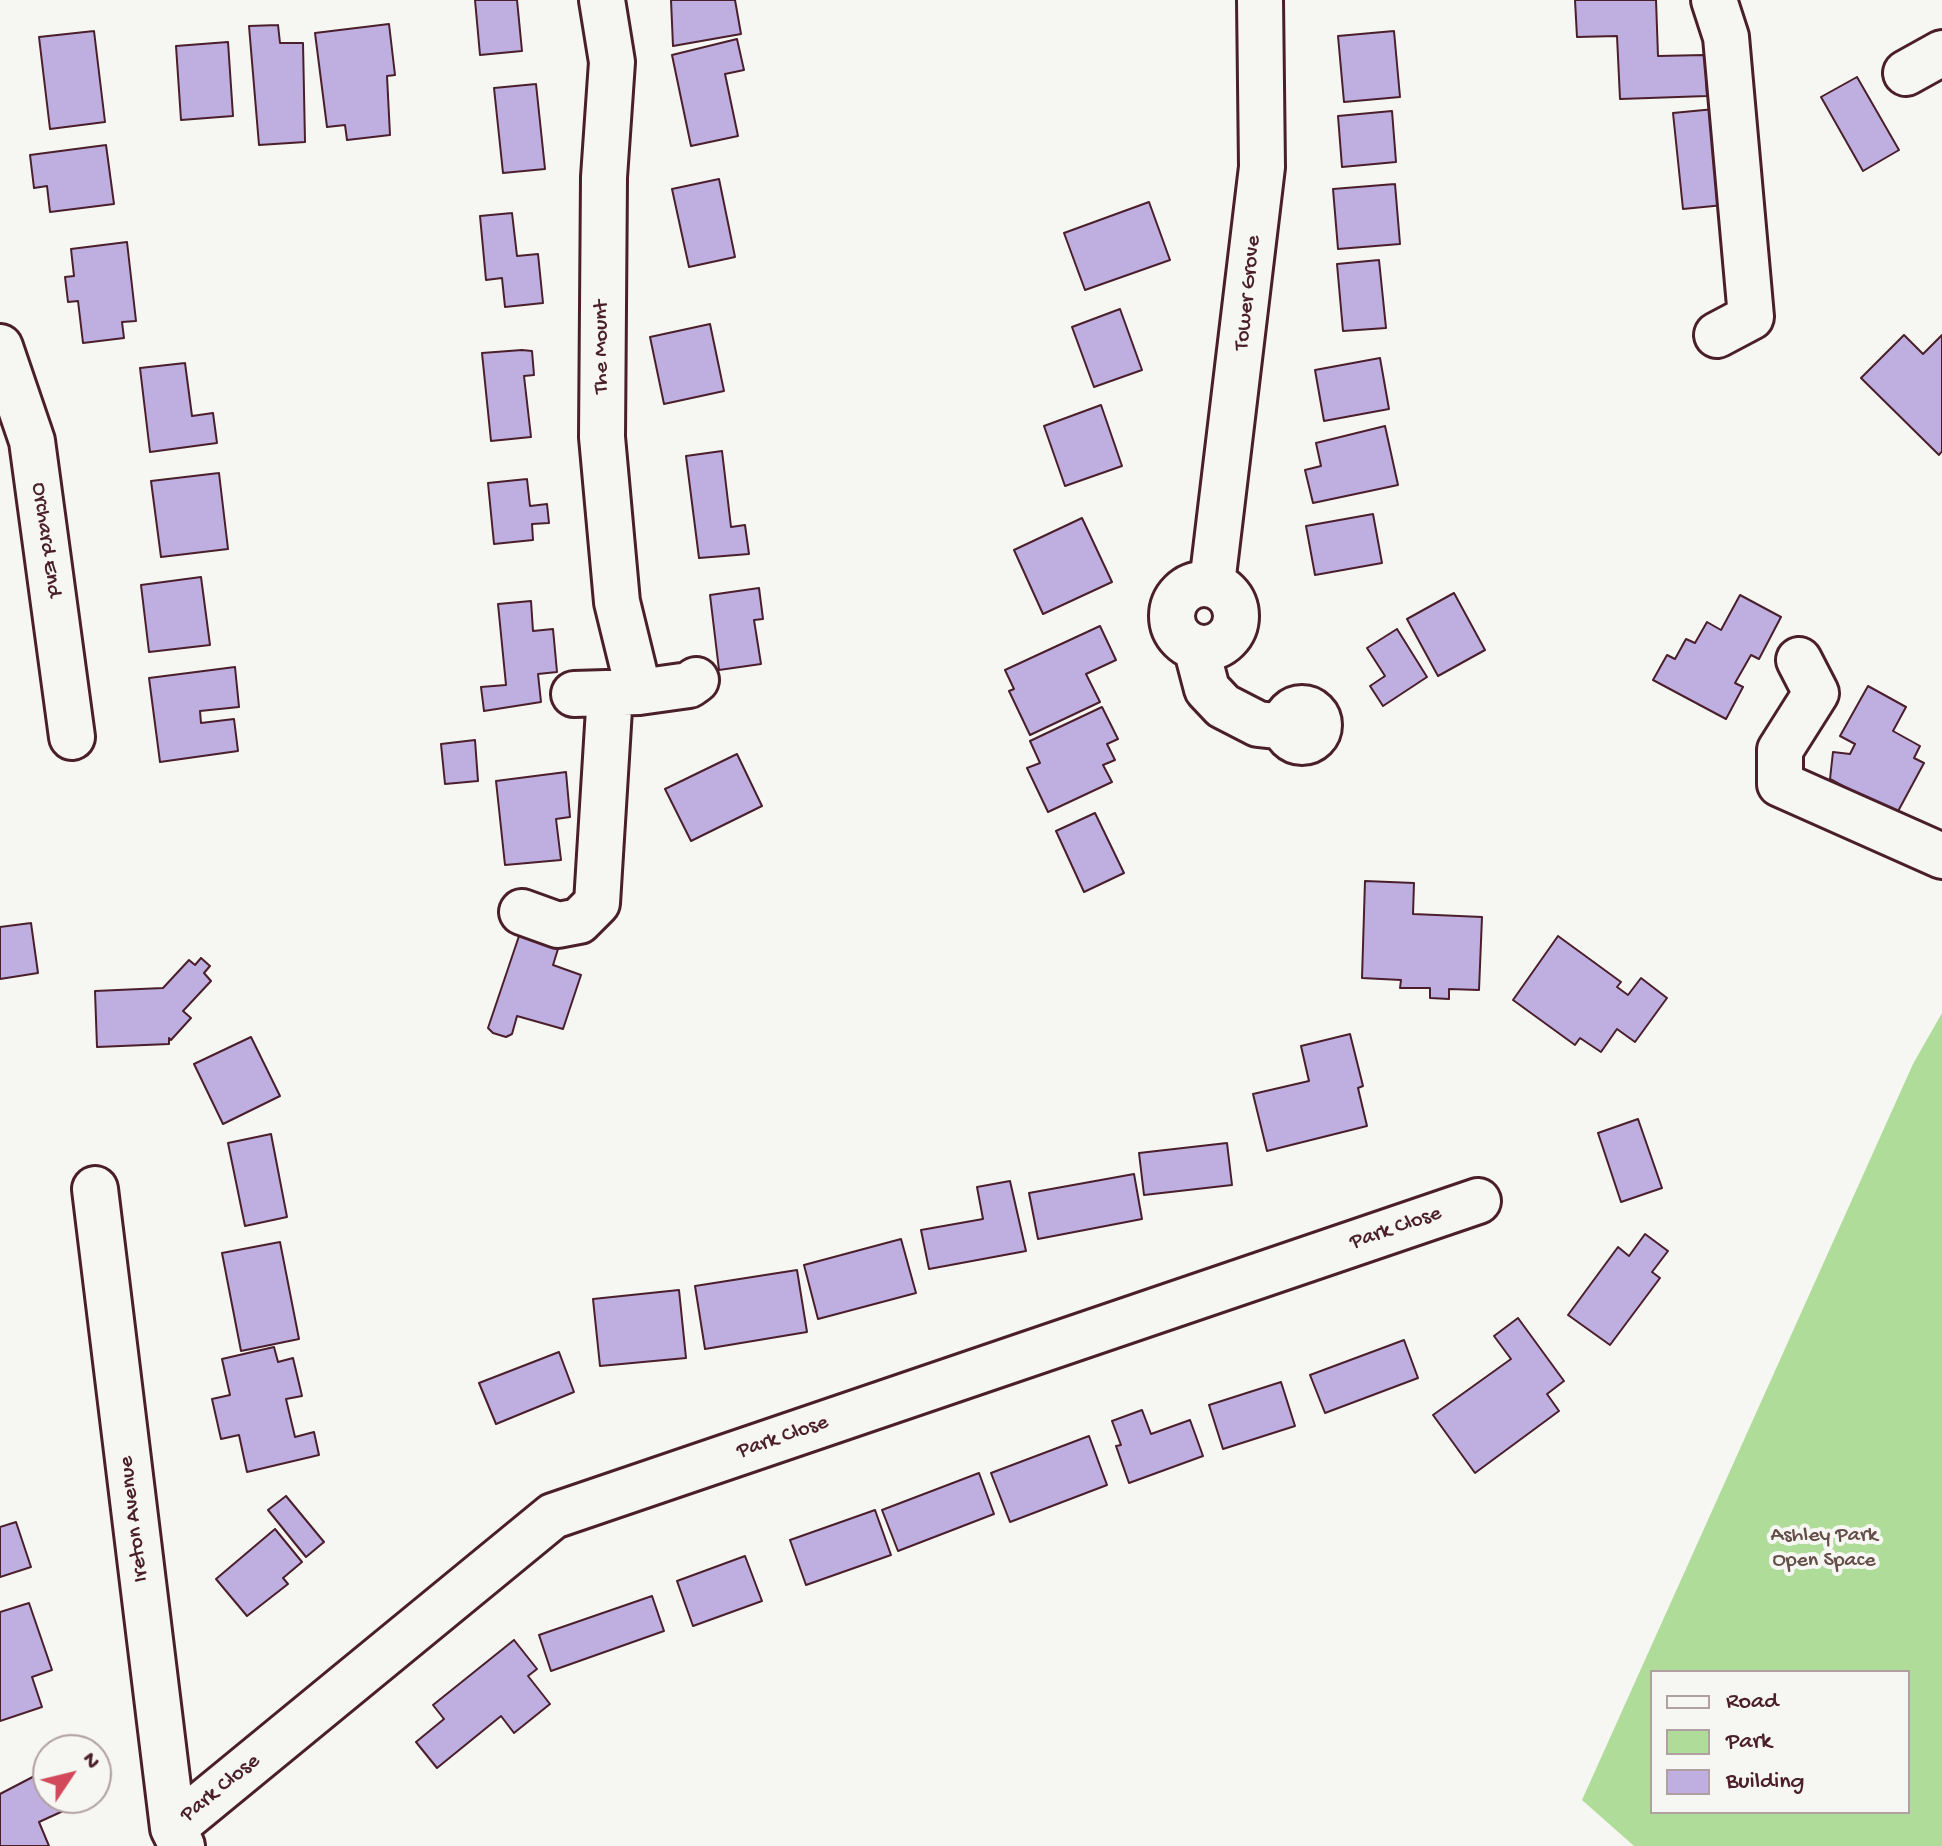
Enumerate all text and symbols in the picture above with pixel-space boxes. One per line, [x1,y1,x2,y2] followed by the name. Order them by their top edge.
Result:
[1230,234,1268,352] street label: Tower Grove
[590,300,616,394] street label: The Mount
[24,481,66,599] street label: Orchard End
[1347,1201,1445,1257] street label: Park Close
[734,1410,832,1466] street label: Park Close
[114,1455,156,1583] street label: Ireton Avenue
[1770,1524,1878,1576] park label: Ashley Park Open Space
[1650,1670,1910,1814] legend
[1726,1688,1778,1717] text: Road
[1726,1728,1772,1757] text: Park
[32,1734,112,1814] north arrow
[75,1748,105,1775] text: N
[176,1749,266,1829] street label: Park Close
[1726,1768,1804,1797] text: Building

